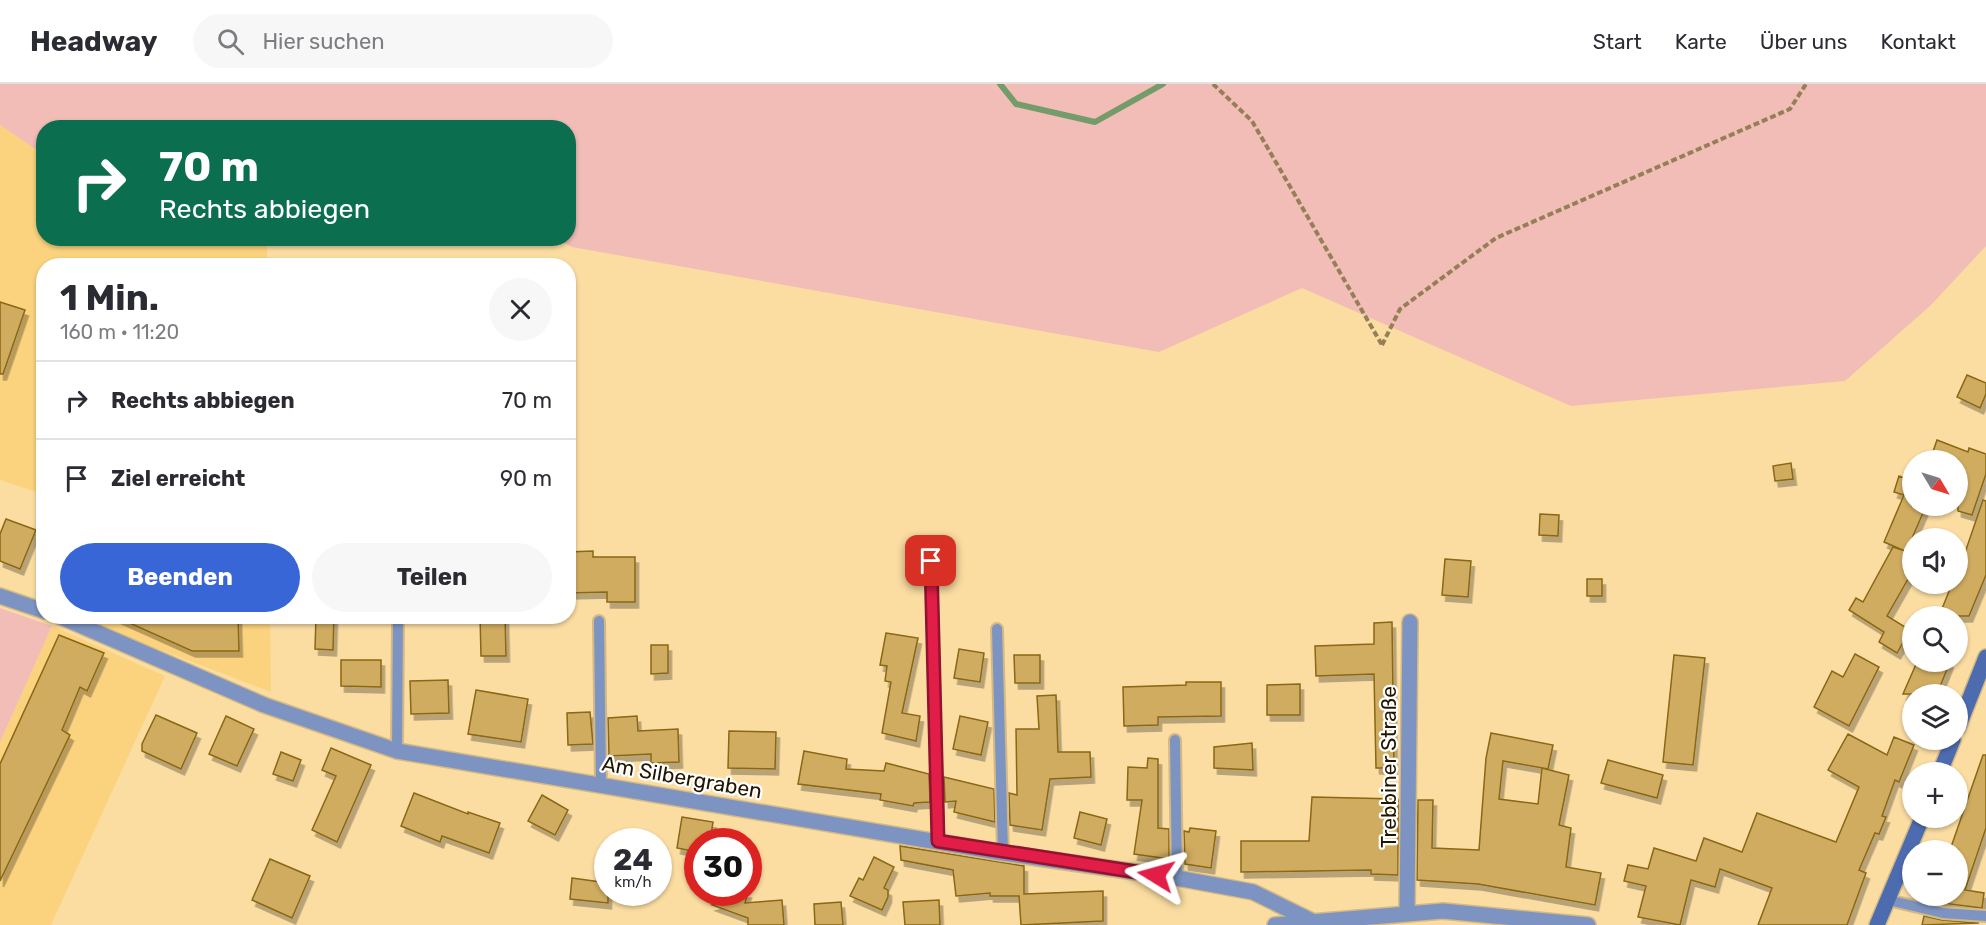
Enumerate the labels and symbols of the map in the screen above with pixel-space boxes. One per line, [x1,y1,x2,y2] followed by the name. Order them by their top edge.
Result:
[1902,450,1968,516] north arrow
[905,535,956,586] pin
[1376,686,1401,848] street label: Trebbiner Straße
[600,751,764,803] street label: Am Silbergraben
[684,828,762,906] speed limit sign: 30
[1124,843,1188,907] position arrow

